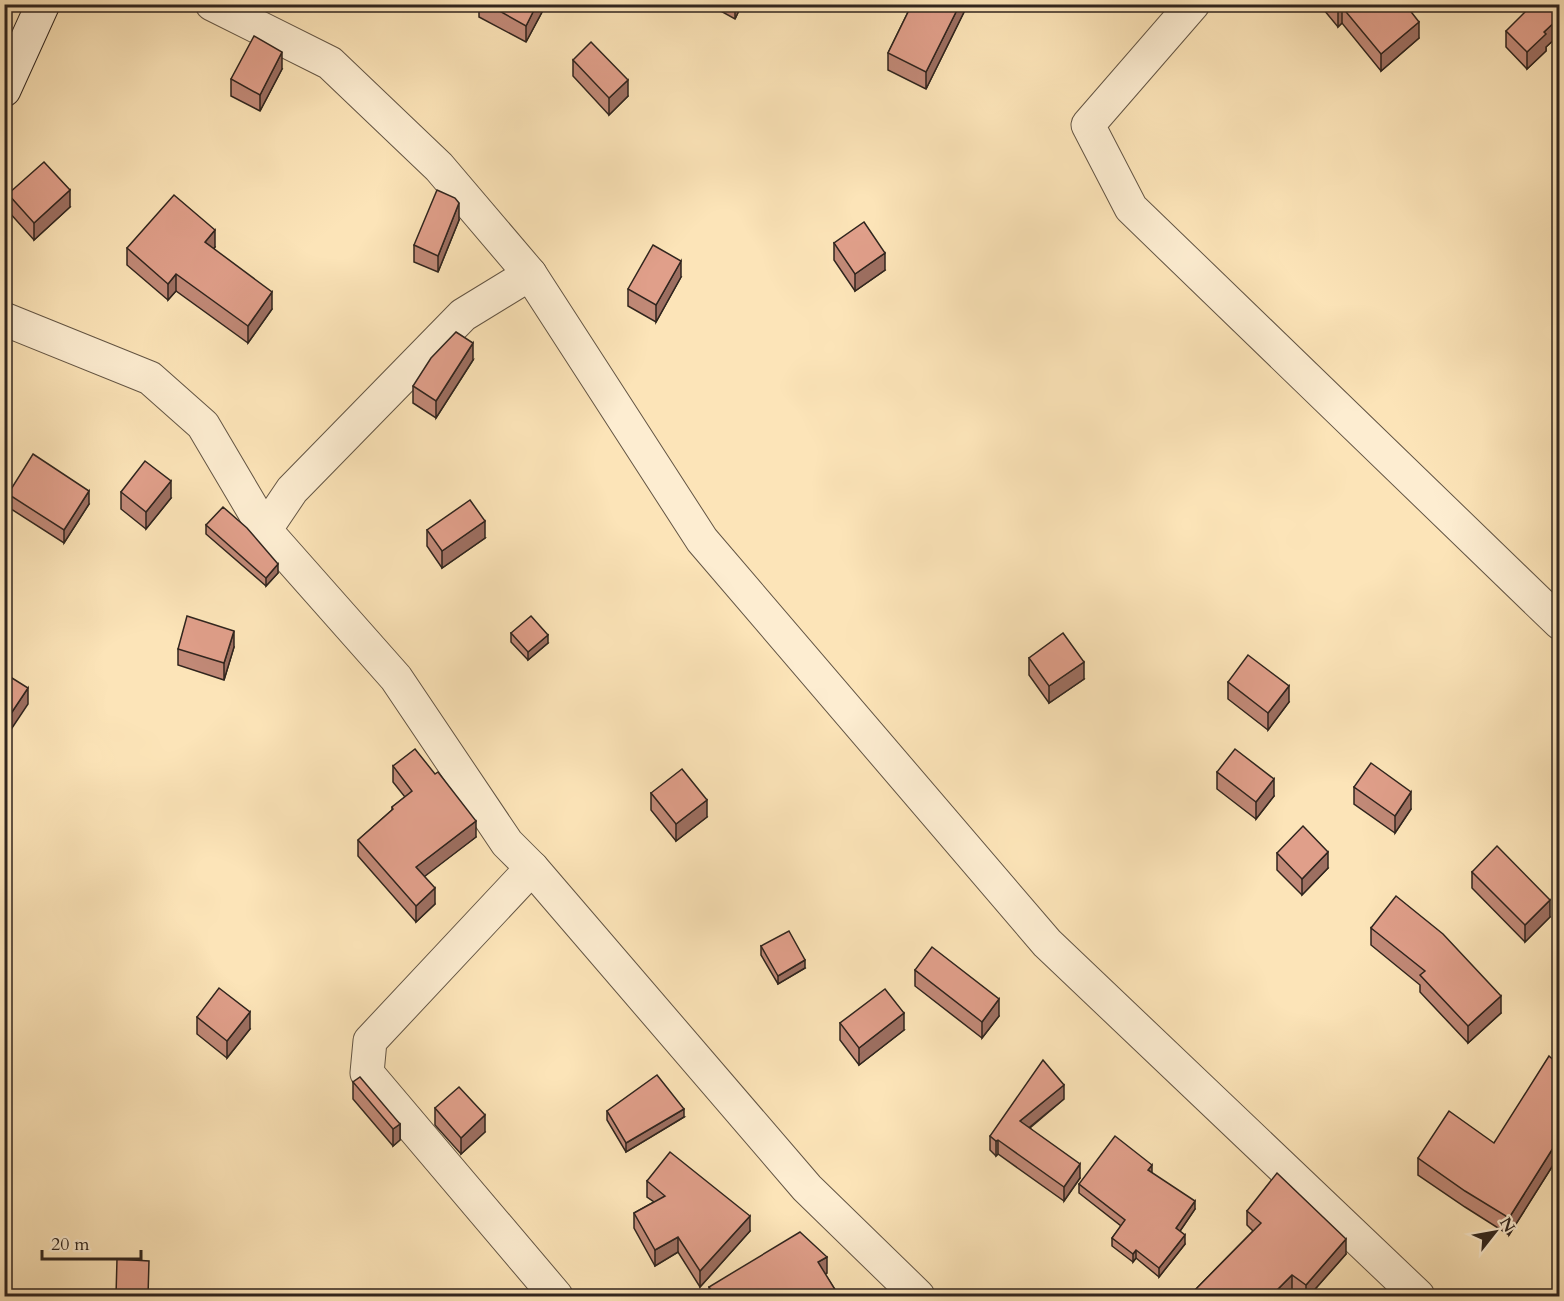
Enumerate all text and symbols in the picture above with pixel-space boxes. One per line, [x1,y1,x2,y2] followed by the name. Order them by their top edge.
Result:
[1465,1202,1525,1262] north arrow
[1494,1213,1520,1237] text: N
[42,1223,141,1261] scale bar
[51,1232,90,1257] text: 20 m

